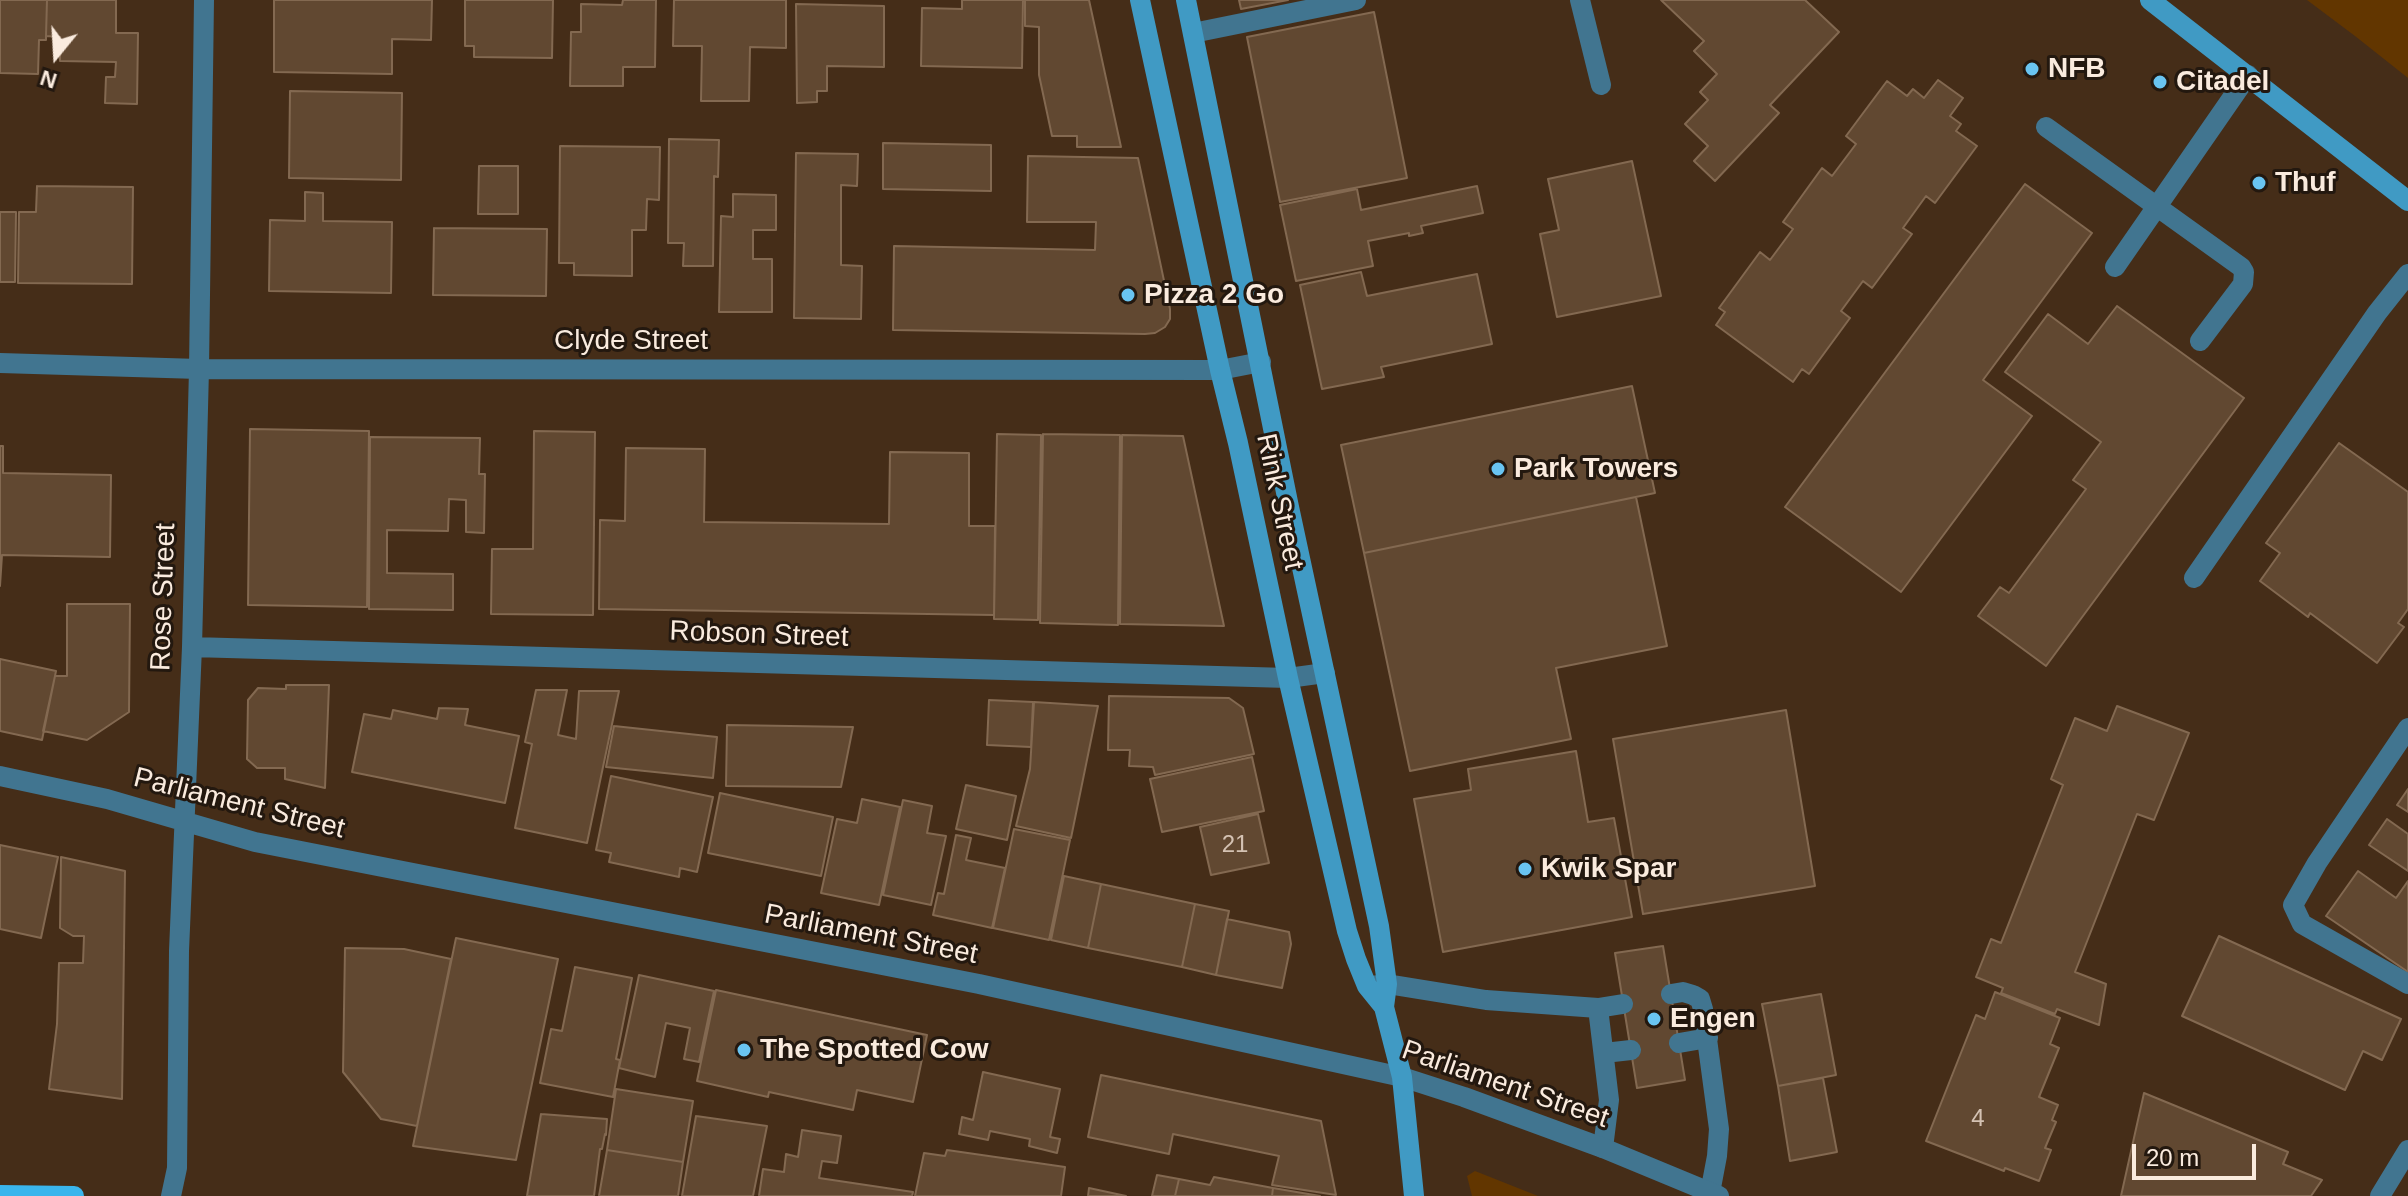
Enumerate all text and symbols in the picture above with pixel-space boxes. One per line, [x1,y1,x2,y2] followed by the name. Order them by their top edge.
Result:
[16,16,96,96] north arrow
[2048,52,2106,86] place label: NFB
[2023,60,2041,78] marker: NFB
[37,65,60,94] text: N
[2176,65,2269,99] place label: Citadel
[2151,73,2169,91] marker: Citadel
[2275,166,2336,200] place label: Thuf
[2250,174,2268,192] marker: Thuf
[1144,278,1284,312] place label: Pizza 2 Go
[1119,286,1137,304] marker: Pizza 2 Go
[554,324,708,358] street label: Clyde Street
[1248,431,1310,573] street label: Rink Street
[1514,452,1678,486] place label: Park Towers
[1489,460,1507,478] marker: Park Towers
[145,523,183,671] street label: Rose Street
[669,615,849,655] street label: Robson Street
[130,762,348,846] street label: Parliament Street
[1222,831,1248,859] house number: 21
[1541,852,1676,886] place label: Kwik Spar
[1516,860,1534,878] marker: Kwik Spar
[762,898,980,972] street label: Parliament Street
[1670,1002,1756,1036] place label: Engen
[1645,1010,1663,1028] marker: Engen
[760,1033,989,1067] place label: The Spotted Cow
[1397,1034,1613,1136] street label: Parliament Street
[735,1041,753,1059] marker: The Spotted Cow
[1971,1105,1985,1133] house number: 4
[2136,1128,2260,1178] scale bar
[2146,1144,2199,1171] text: 20 m

